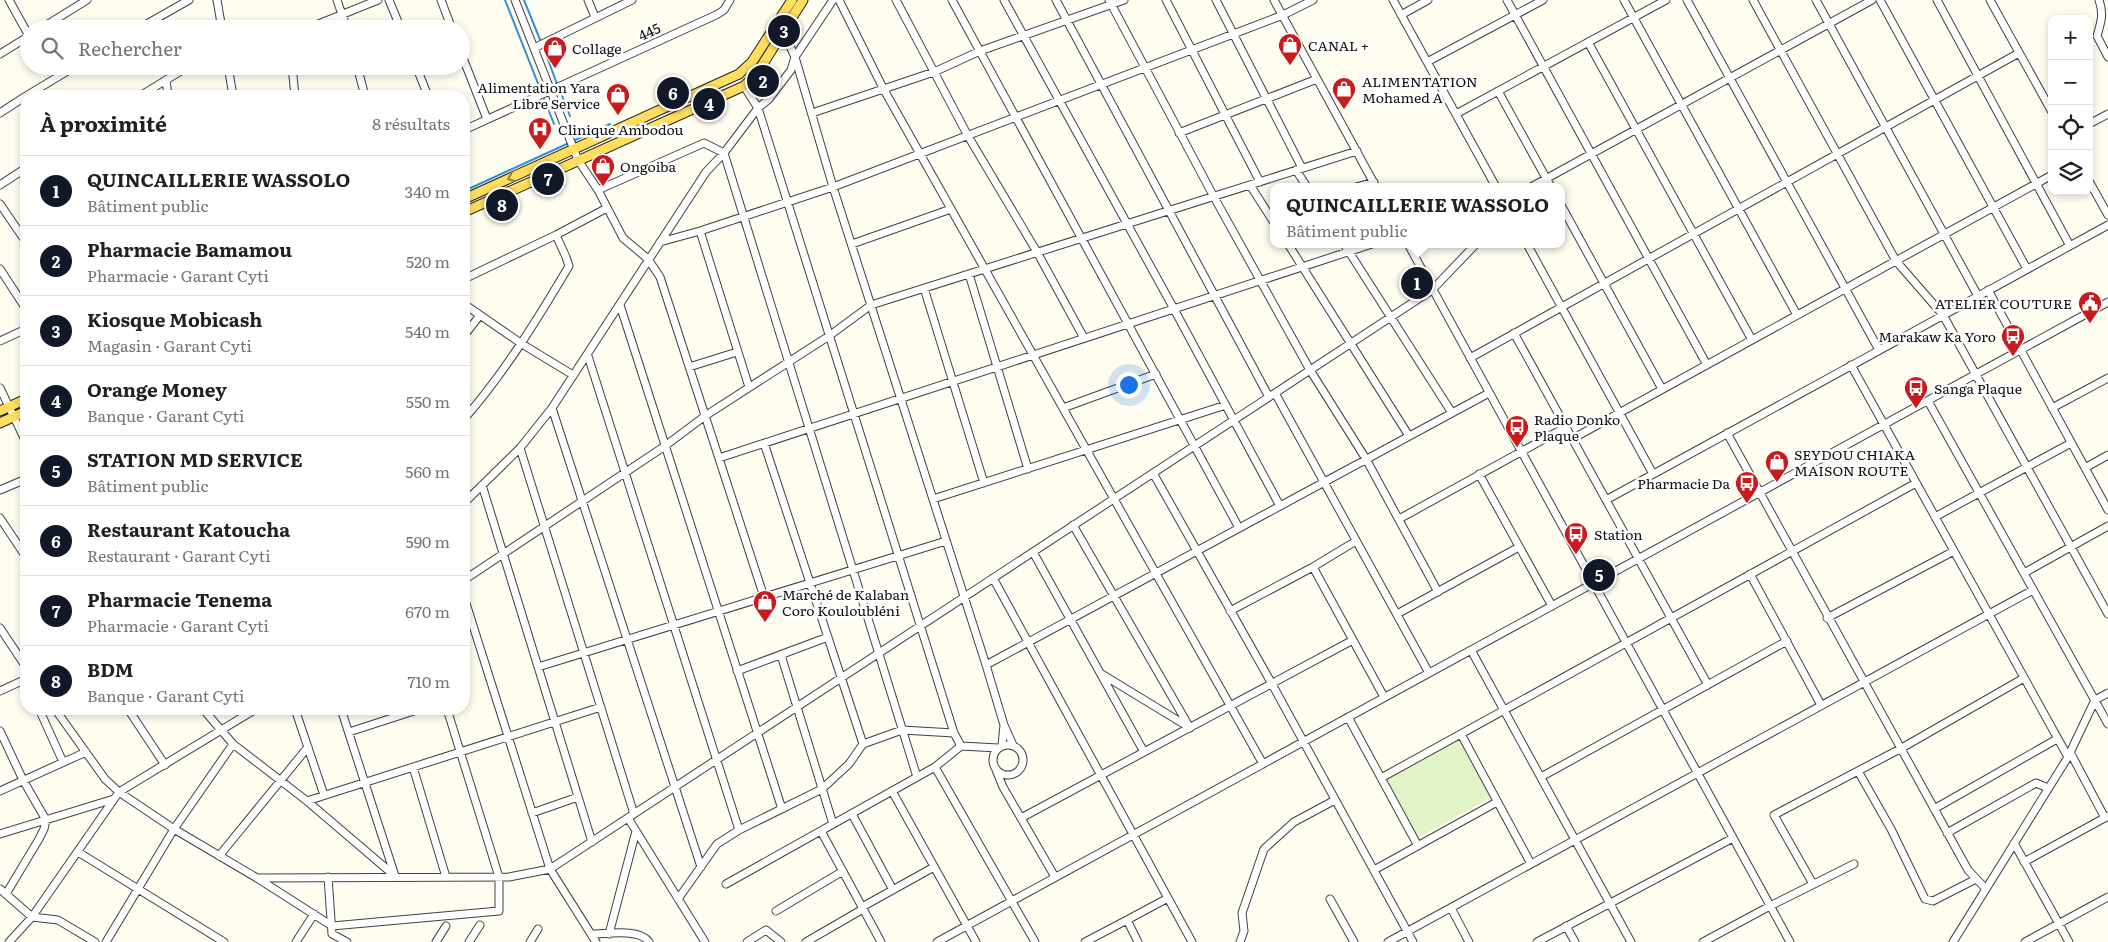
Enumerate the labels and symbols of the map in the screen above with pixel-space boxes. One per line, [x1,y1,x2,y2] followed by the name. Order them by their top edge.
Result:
[768,12,800,50] pin: 3
[635,17,663,45] street label: 445
[1277,32,1303,66] shop icon: CANAL +
[542,35,568,69] shop icon: Collage
[1308,35,1369,55] place label: CANAL +
[572,38,622,58] place label: Collage
[747,62,779,100] pin: 2
[1362,71,1478,107] place label: ALIMENTATION Mohamed A
[657,74,689,112] pin: 6
[1331,76,1357,110] shop icon: ALIMENTATION Mohamed A
[478,77,600,113] place label: Alimentation Yara Libre Service
[605,82,631,116] shop icon: Alimentation Yara Libre Service
[693,85,725,123] pin: 4
[527,116,553,150] hospital icon: Clinique Ambodou
[558,119,684,139] place label: Clinique Ambodou
[590,153,616,187] shop icon: Ongoiba
[620,156,677,176] place label: Ongoiba
[532,160,564,198] pin: 7
[508,171,517,181] one-way arrow
[486,186,518,224] pin: 8
[1401,264,1433,302] pin: 1
[2077,290,2103,324] public building icon: ATELIER COUTURE
[1935,293,2072,313] place label: ATELIER COUTURE
[2000,323,2026,357] bus stop icon: Marakaw Ka Yoro
[1878,326,1996,346] place label: Marakaw Ka Yoro
[1116,372,1142,398] your location
[1903,375,1929,409] bus stop icon: Sanga Plaque
[1934,378,2022,398] place label: Sanga Plaque
[1534,409,1620,445] place label: Radio Donko Plaque
[1504,414,1530,448] bus stop icon: Radio Donko Plaque
[1794,444,1916,480] place label: SEYDOU CHIAKA MAISON ROUTE
[1764,449,1790,483] shop icon: SEYDOU CHIAKA MAISON ROUTE
[1734,470,1760,504] bus stop icon: Pharmacie Da
[1637,473,1730,493] place label: Pharmacie Da
[1563,521,1589,555] bus stop icon: Station
[1594,524,1643,544] place label: Station
[1583,556,1615,594] pin: 5
[782,584,909,620] place label: Marché de Kalaban Coro Kouloubléni
[752,589,778,623] shop icon: Marché de Kalaban Coro Kouloubléni

